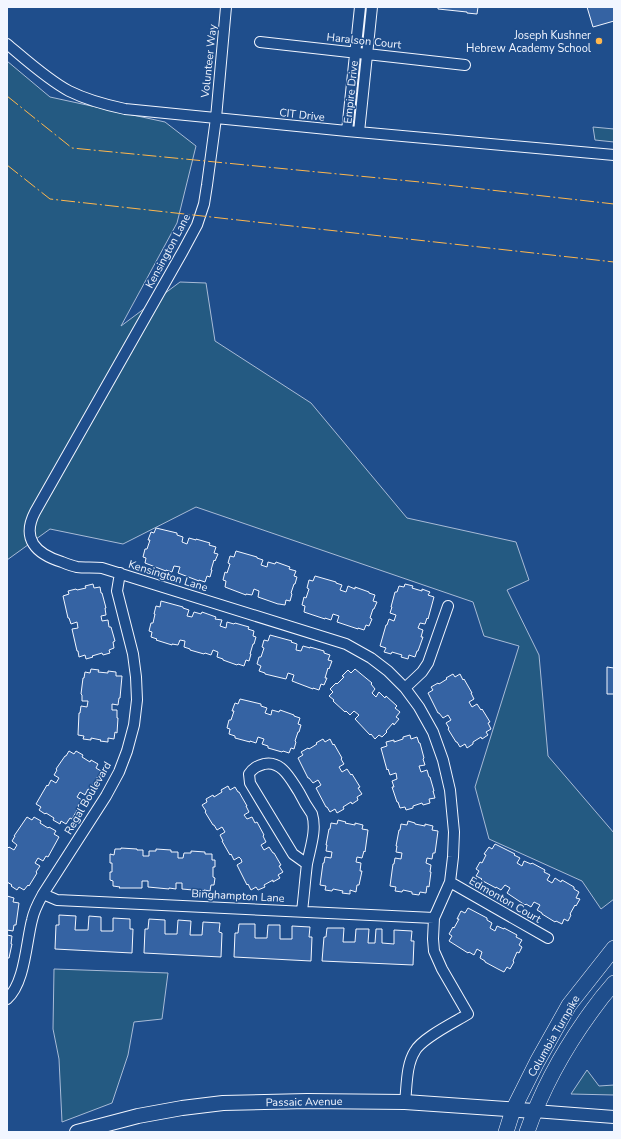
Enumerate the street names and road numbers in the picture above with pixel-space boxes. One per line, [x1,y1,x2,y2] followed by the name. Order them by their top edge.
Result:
[198,23,220,100] street label: Volunteer Way
[326,30,402,52] street label: Haralson Court
[340,60,362,124] street label: Empire Drive
[278,105,326,125] street label: CIT Drive
[142,211,194,291] street label: Kensington Lane
[126,557,210,595] street label: Kensington Lane
[61,759,115,837] street label: Regal Boulevard
[466,873,544,927] street label: Edmonton Court
[191,886,285,906] street label: Binghampton Lane
[525,992,584,1080] street label: Columbia Turnpike
[265,1094,343,1110] street label: Passaic Avenue

